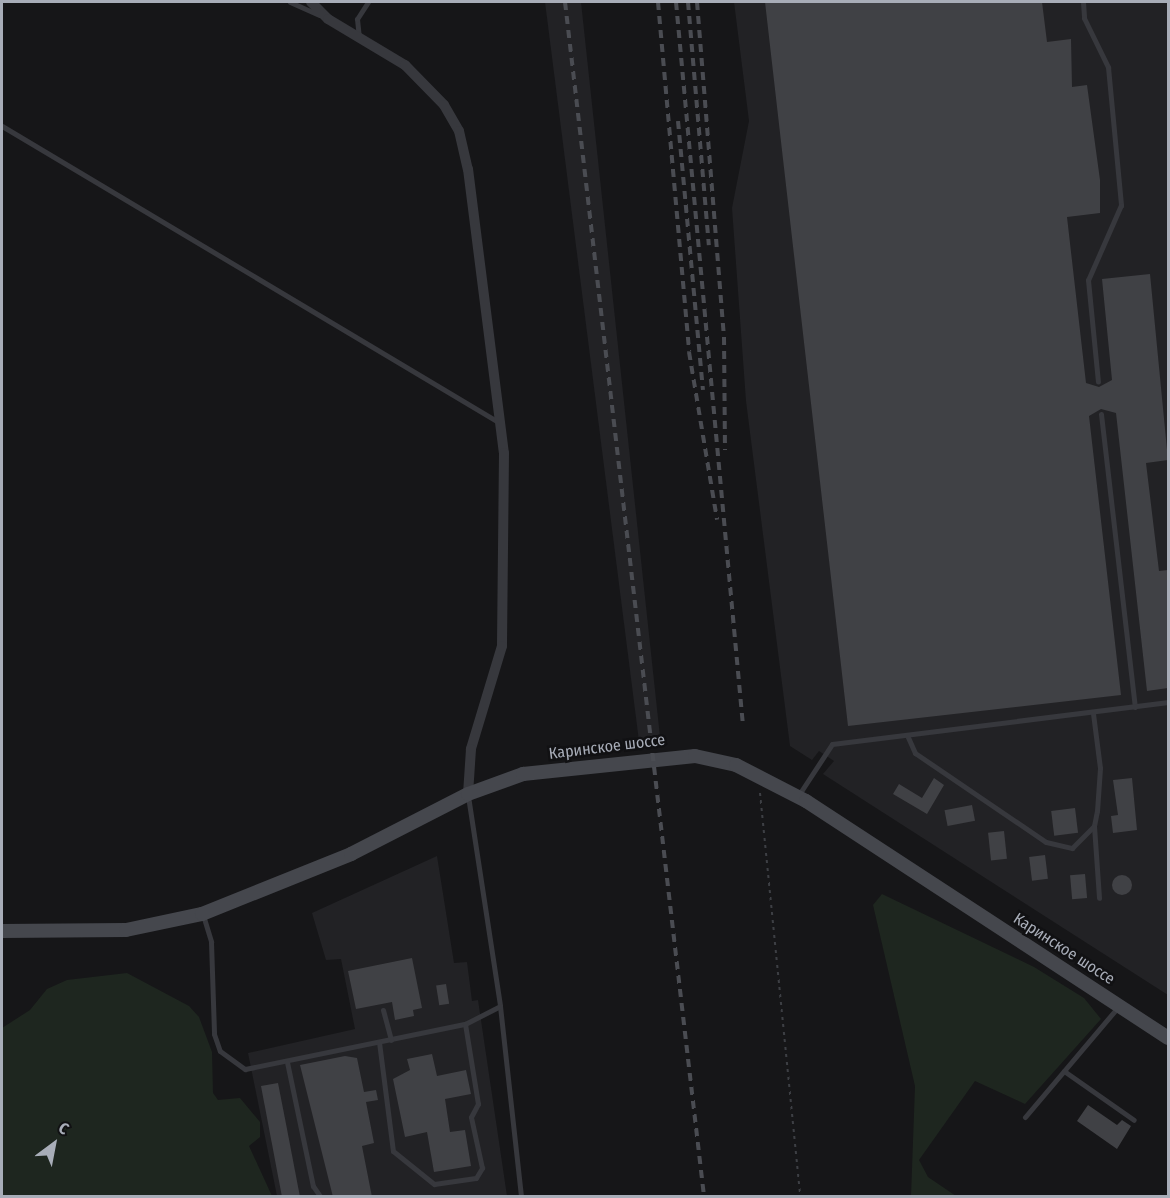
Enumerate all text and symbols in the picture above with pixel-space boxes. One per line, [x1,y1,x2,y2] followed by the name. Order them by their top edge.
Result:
[548,730,666,764] street label: Каринское шоссе
[1010,909,1118,989] street label: Каринское шоссе
[24,1114,84,1174] north arrow
[55,1118,72,1139] text: С

